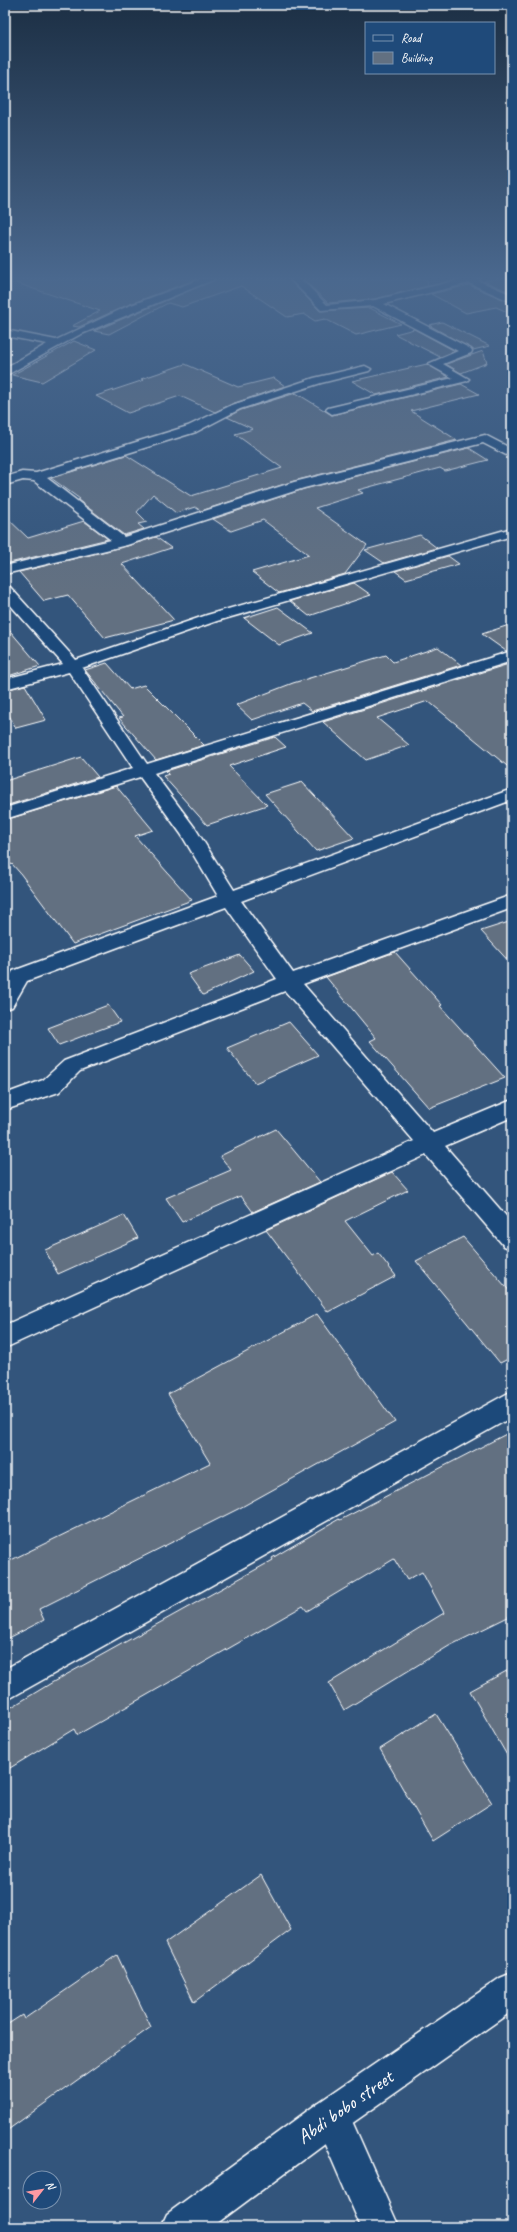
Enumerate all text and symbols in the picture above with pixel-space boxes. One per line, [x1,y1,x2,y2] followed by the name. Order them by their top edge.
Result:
[365,22,495,74] legend
[401,30,423,46] text: Road
[401,50,433,66] text: Building
[292,2063,400,2149] street label: Abdi bobo street
[22,2170,62,2210] north arrow
[43,2178,59,2193] text: N

